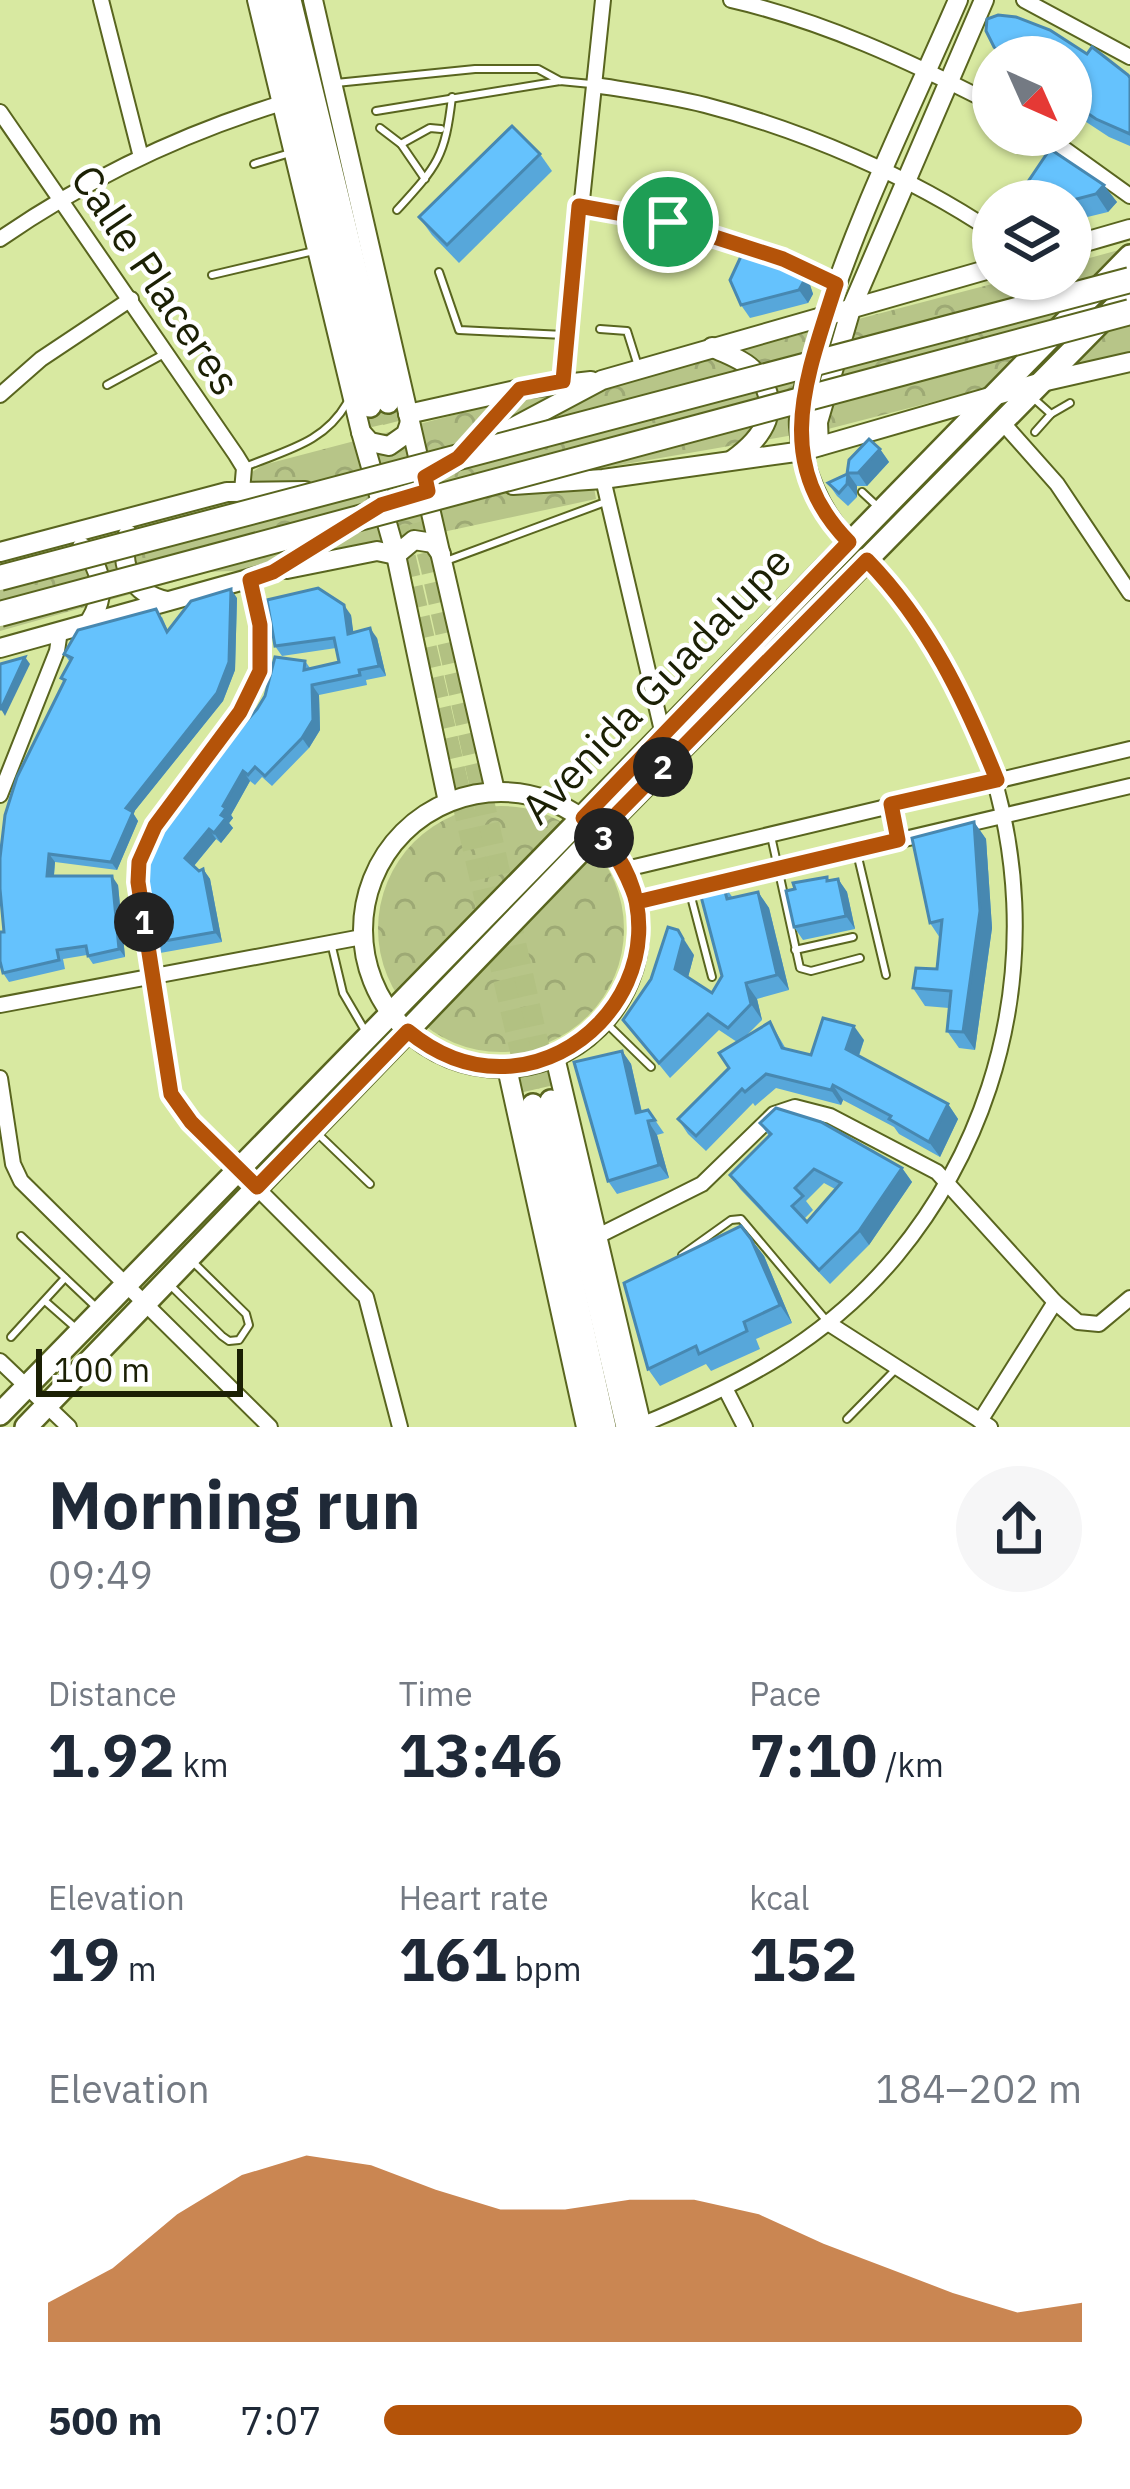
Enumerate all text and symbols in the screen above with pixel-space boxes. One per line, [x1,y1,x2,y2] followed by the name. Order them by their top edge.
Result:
[972,36,1092,156] north arrow
[972,36,1092,300] map controls
[59,154,254,405] street label: Calle Placeres
[617,171,719,273] pin
[972,180,1092,300] button: layers
[635,189,701,255] icon: arrive
[509,534,802,835] street label: Avenida Guadalupe
[633,737,693,797] pin: 2
[653,745,673,788] text: 2
[574,808,634,868] pin: 3
[594,816,614,859] text: 3
[114,892,174,952] pin: 1
[134,900,154,943] text: 1
[36,1343,243,1396] scale bar
[54,1348,150,1391] text: 100 m
[48,1461,421,1547] text: Morning run
[956,1466,1082,1592] button: share
[48,1549,153,1600] text: 09:49
[48,1672,177,1715] text: Distance
[399,1672,473,1715] text: Time
[749,1672,821,1715] text: Pace
[48,1715,175,1794] text: 1.92
[399,1715,562,1794] text: 13:46
[749,1715,877,1794] text: 7:10
[175,1743,229,1786] text: km
[877,1743,944,1786] text: /km
[48,1876,185,1919] text: Elevation
[399,1876,549,1919] text: Heart rate
[749,1876,809,1919] text: kcal
[48,1919,120,1998] text: 19
[399,1919,507,1998] text: 161
[749,1919,857,1998] text: 152
[120,1947,157,1990] text: m
[507,1947,582,1990] text: bpm
[48,2063,210,2114] text: Elevation
[875,2063,1082,2114] text: 184–202 m
[48,2395,162,2446] text: 500 m
[240,2395,322,2446] text: 7:07

